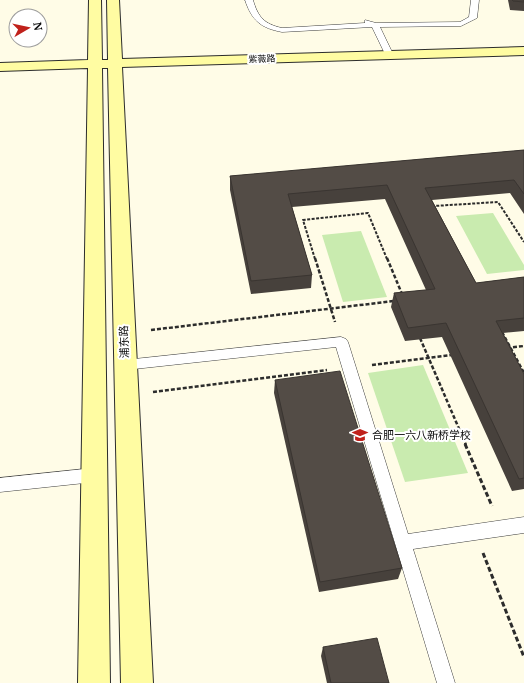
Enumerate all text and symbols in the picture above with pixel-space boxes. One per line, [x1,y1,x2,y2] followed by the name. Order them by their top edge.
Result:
[8,8,48,48] north arrow
[30,21,47,32] text: N
[248,52,276,65] street label: 紫薇路
[115,325,132,359] street label: 浦东路
[351,426,369,444] school or university icon: 合肥一六八新桥学校
[372,427,471,442] place label: 合肥一六八新桥学校

